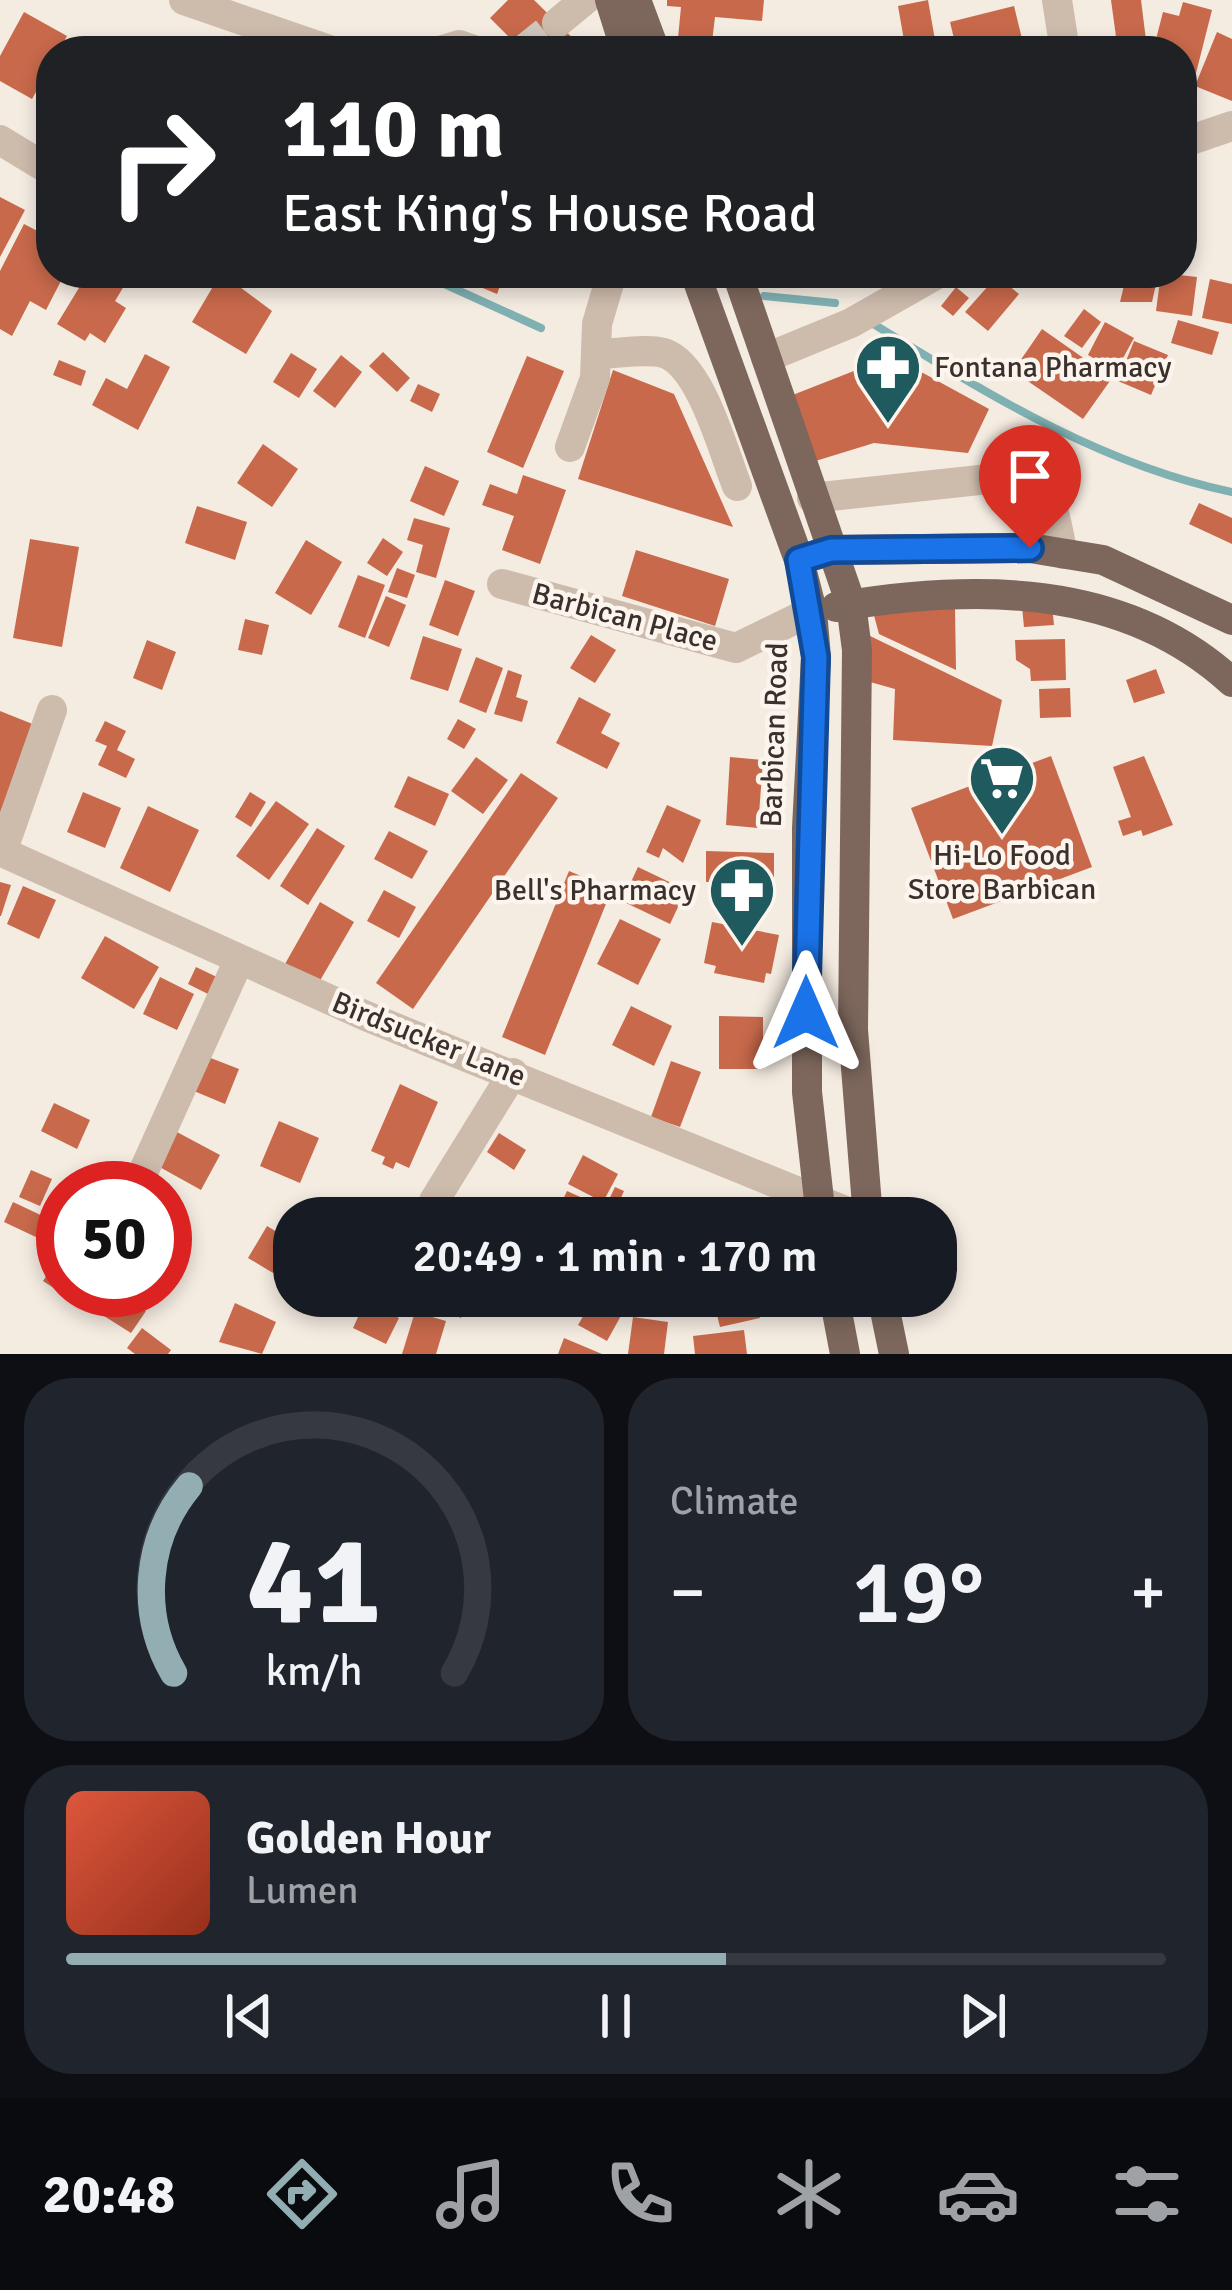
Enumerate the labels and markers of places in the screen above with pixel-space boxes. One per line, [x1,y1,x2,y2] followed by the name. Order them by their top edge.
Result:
[853,332,923,426] pharmacy icon: Fontana Pharmacy
[934,349,1171,386] place label: Fontana Pharmacy
[979,425,1081,548] pin
[967,743,1037,837] supermarket icon: Hi-Lo Food Store Barbican
[908,837,1096,908] place label: Hi-Lo Food Store Barbican
[707,855,777,949] pharmacy icon: Bell's Pharmacy
[494,872,696,909] place label: Bell's Pharmacy

